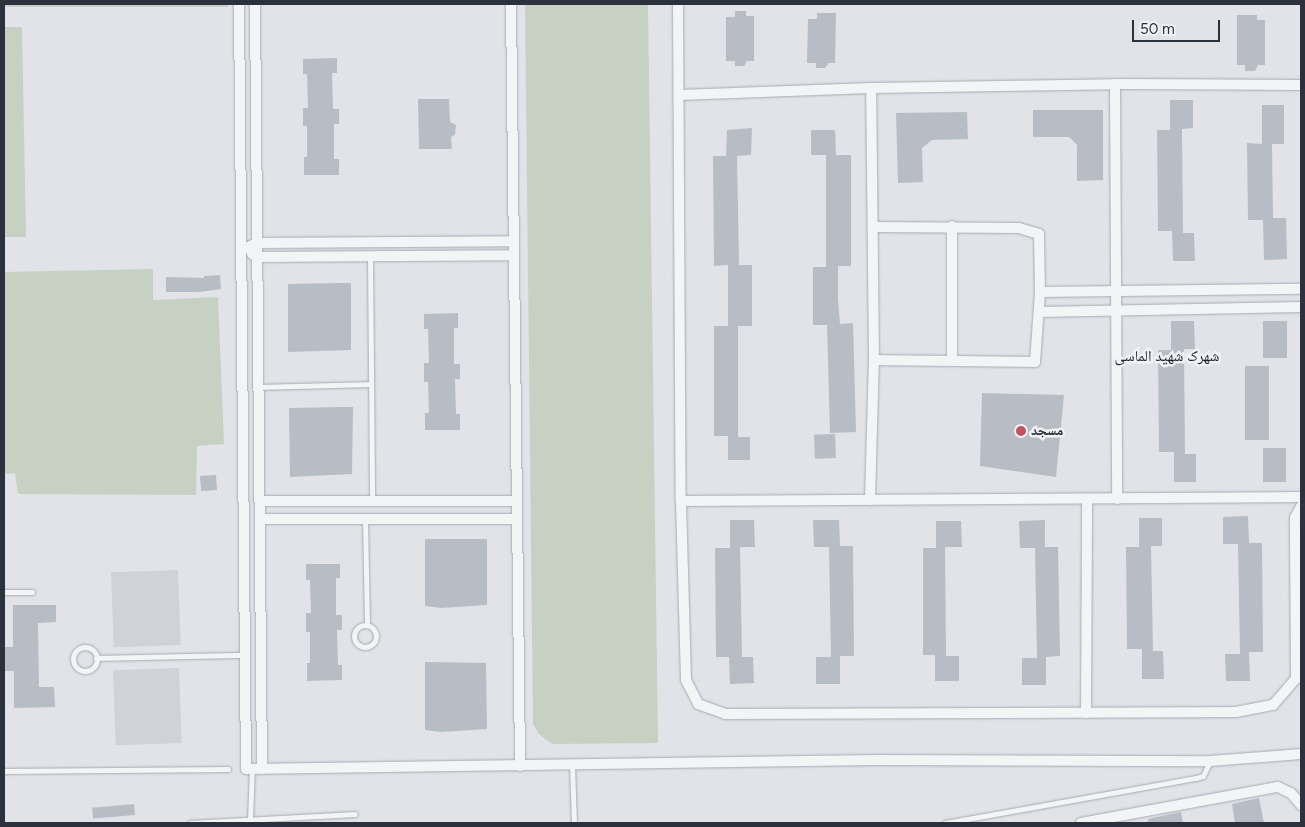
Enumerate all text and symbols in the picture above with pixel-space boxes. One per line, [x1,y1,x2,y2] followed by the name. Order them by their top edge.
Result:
[1135,10,1222,42] scale bar
[1140,20,1175,38] text: 50 m
[1115,348,1219,366] district label: شهرک شهید الماسی
[1031,423,1063,439] place label: مسجد
[1015,425,1027,437] marker: مسجد

